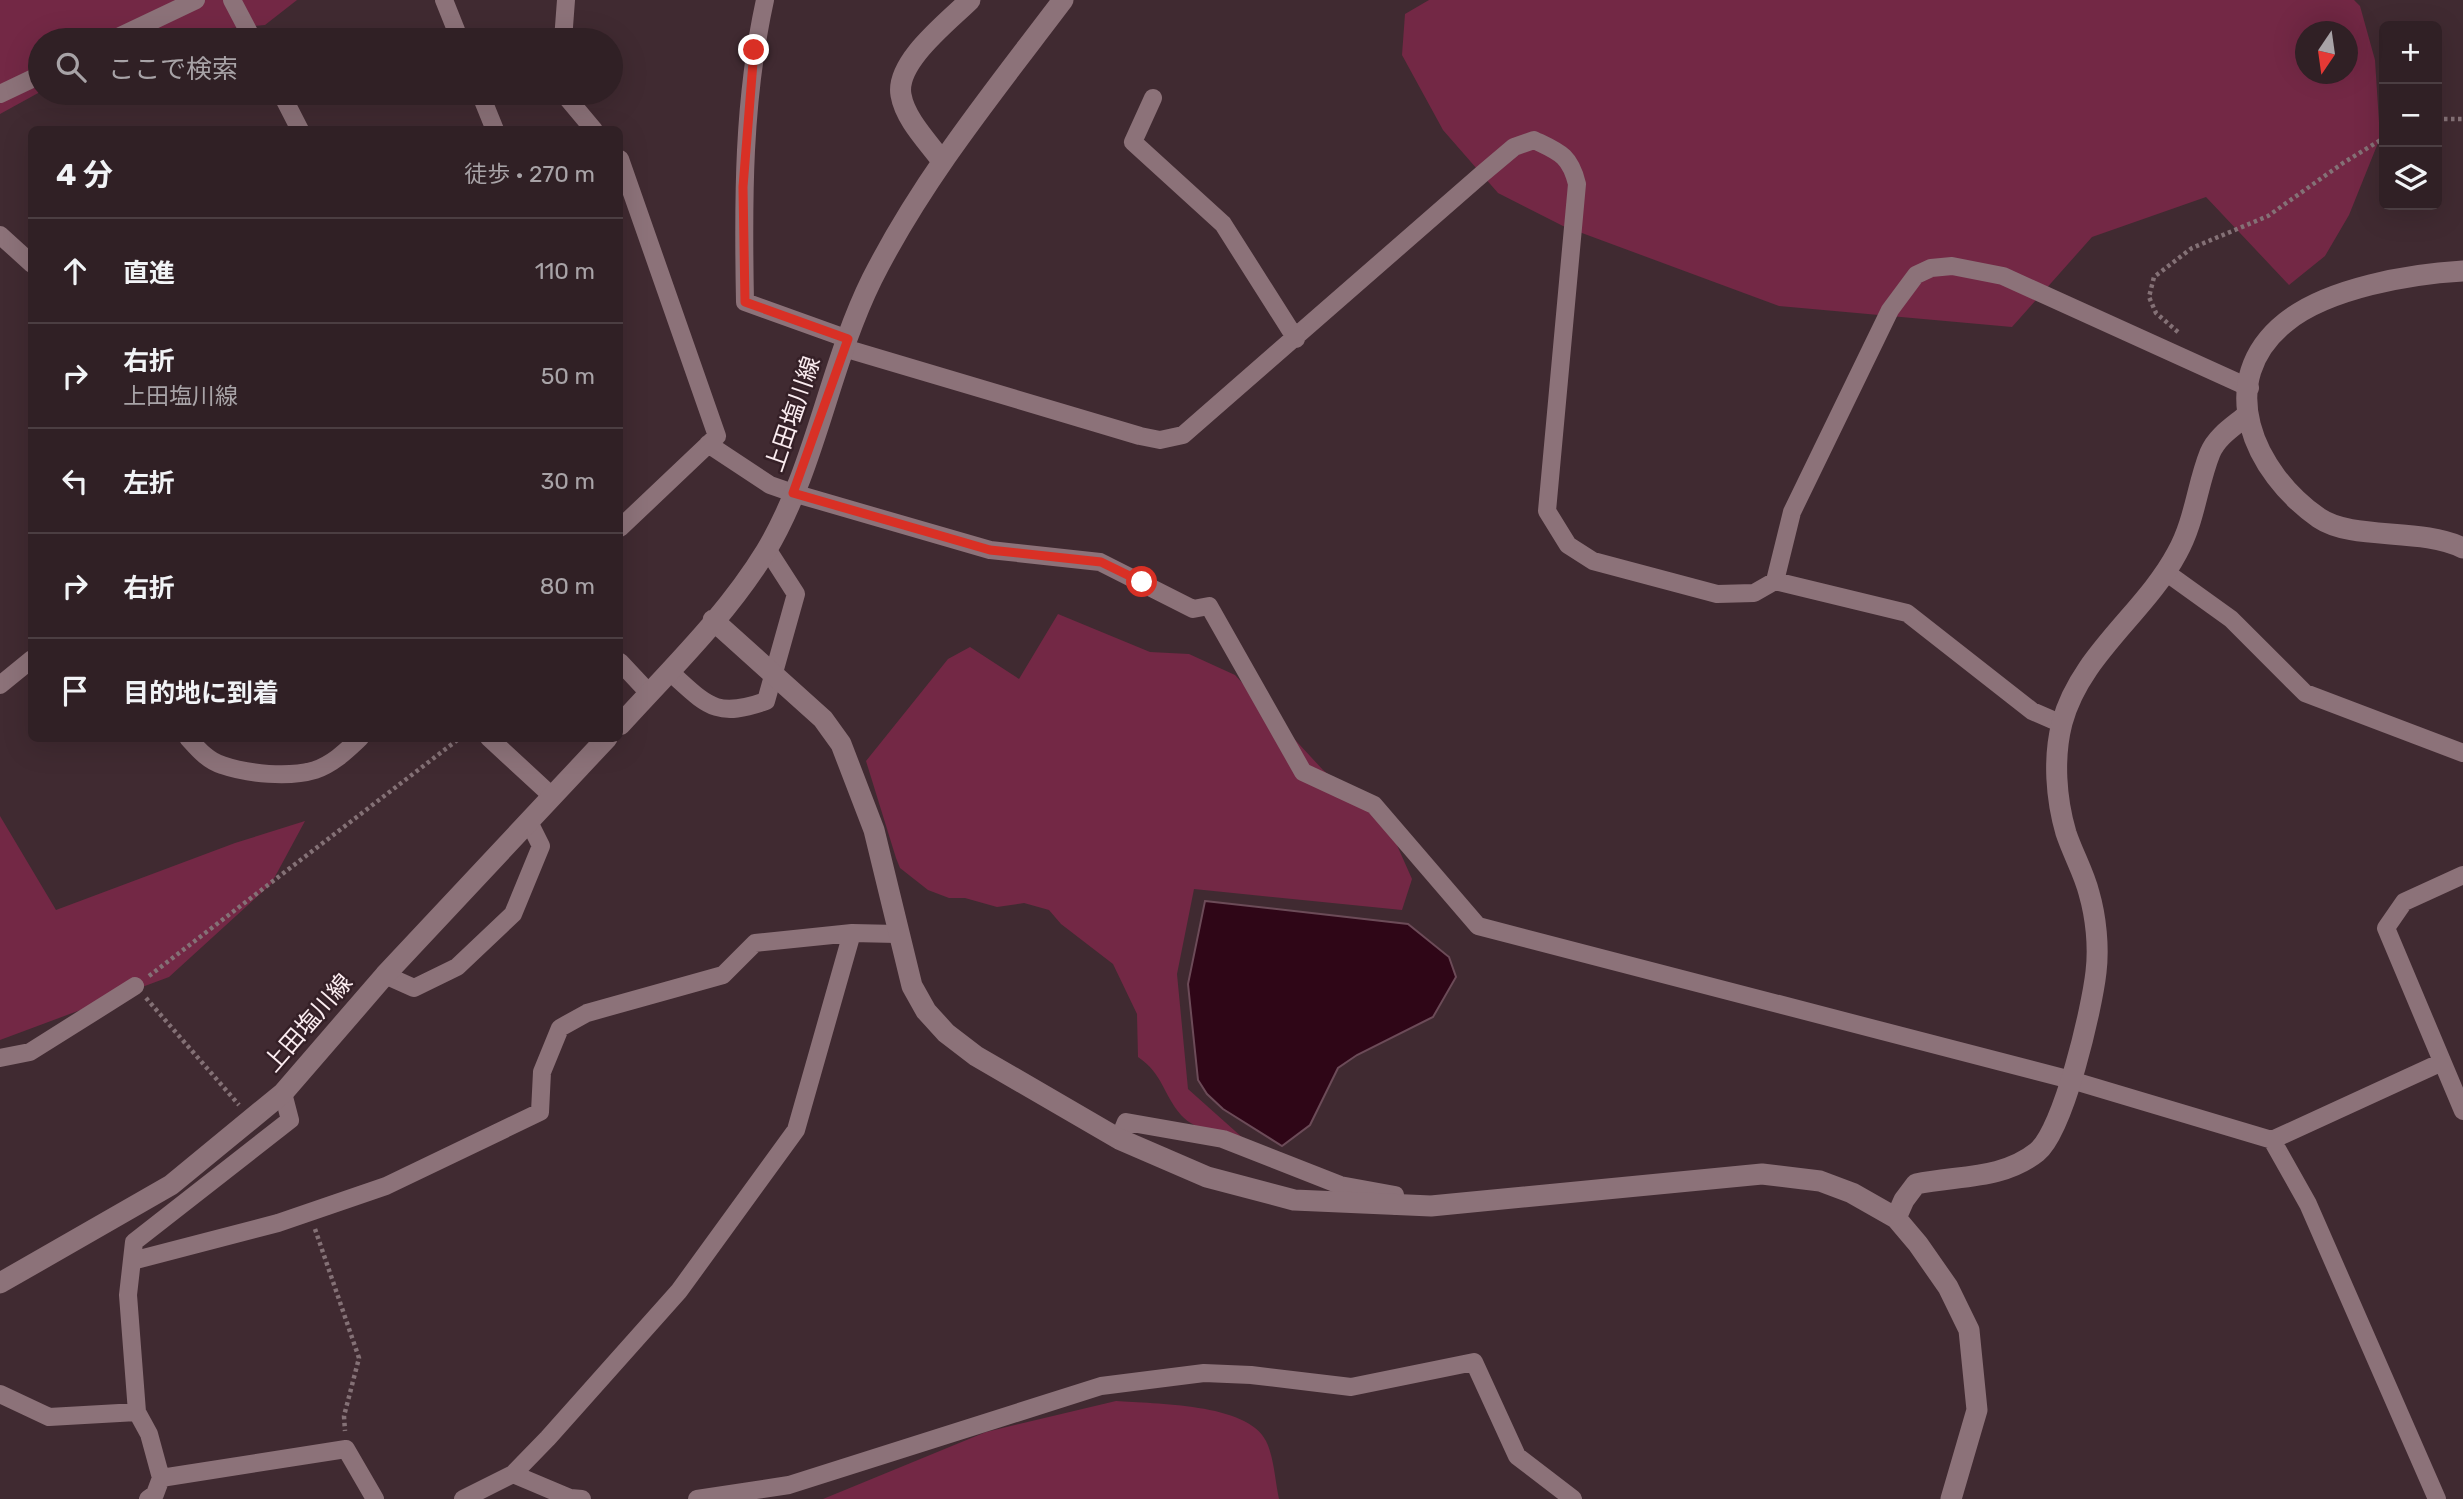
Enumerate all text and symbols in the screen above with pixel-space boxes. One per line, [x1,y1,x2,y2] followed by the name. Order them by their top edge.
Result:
[2295,21,2358,84] north arrow
[2379,21,2442,210] map controls
[2379,21,2442,84] button: +
[28,28,623,105] search box
[738,34,769,65] route end
[52,48,90,86] icon: search
[108,54,238,85] text: ここで検索
[2379,84,2442,147] button: −
[2379,147,2442,210] button: layers
[56,157,113,193] text: 4 分
[464,160,595,188] text: 徒歩 · 270 m
[56,252,94,290] icon: ahead
[535,257,595,285] text: 110 m
[123,258,175,289] text: 直進
[123,346,175,377] text: 右折
[760,353,826,475] street label: 上田塩川線
[56,357,94,395] icon: right
[541,362,595,390] text: 50 m
[123,382,238,410] text: 上田塩川線
[56,462,94,500] icon: left
[540,467,595,495] text: 30 m
[123,468,175,499] text: 左折
[1126,566,1157,597] route start
[56,567,94,605] icon: right
[540,572,595,600] text: 80 m
[123,573,175,604] text: 右折
[56,672,94,710] icon: arrive
[123,678,279,709] text: 目的地に到着
[258,969,358,1077] street label: 上田塩川線

